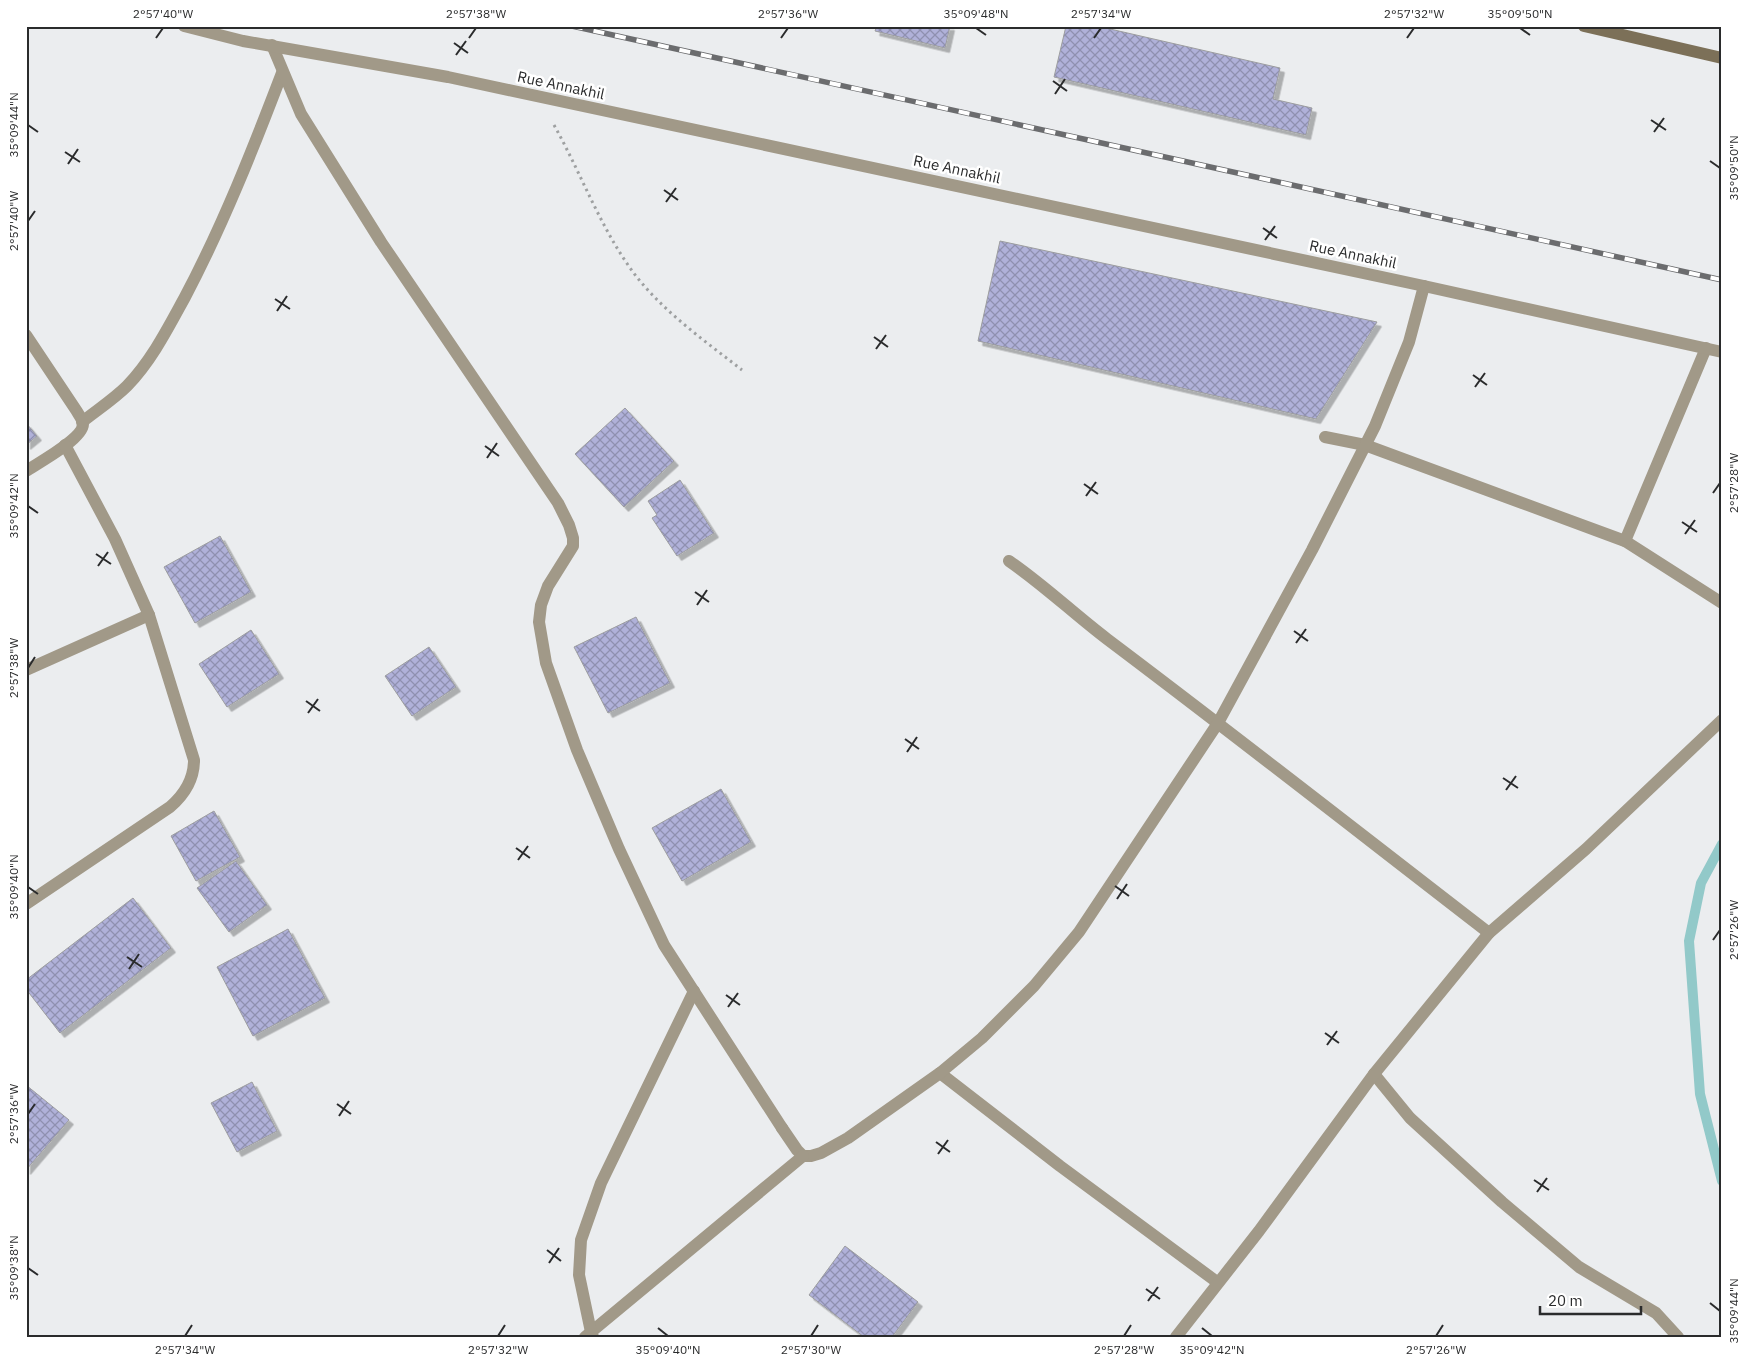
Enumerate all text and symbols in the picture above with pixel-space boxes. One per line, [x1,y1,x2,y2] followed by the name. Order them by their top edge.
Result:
[133,6,194,21] text: 2°57'40"W
[446,6,507,21] text: 2°57'38"W
[758,6,819,21] text: 2°57'36"W
[943,6,1009,21] text: 35°09'48"N
[1071,6,1132,21] text: 2°57'34"W
[1384,6,1445,21] text: 2°57'32"W
[1487,6,1553,21] text: 35°09'50"N
[516,66,606,104] street label: Rue Annakhil
[6,92,21,158] text: 35°09'44"N
[1726,135,1741,201] text: 35°09'50"N
[912,150,1002,188] street label: Rue Annakhil
[6,190,21,251] text: 2°57'40"W
[1308,235,1398,273] street label: Rue Annakhil
[1726,452,1741,513] text: 2°57'28"W
[6,473,21,539] text: 35°09'42"N
[6,637,21,698] text: 2°57'38"W
[6,854,21,920] text: 35°09'40"N
[1726,899,1741,960] text: 2°57'26"W
[6,1083,21,1144] text: 2°57'36"W
[6,1235,21,1301] text: 35°09'38"N
[1726,1278,1741,1344] text: 35°09'44"N
[1540,1283,1642,1315] scale bar
[1548,1291,1583,1310] text: 20 m
[155,1342,216,1357] text: 2°57'34"W
[468,1342,529,1357] text: 2°57'32"W
[635,1342,701,1357] text: 35°09'40"N
[781,1342,842,1357] text: 2°57'30"W
[1094,1342,1155,1357] text: 2°57'28"W
[1179,1342,1245,1357] text: 35°09'42"N
[1406,1342,1467,1357] text: 2°57'26"W

